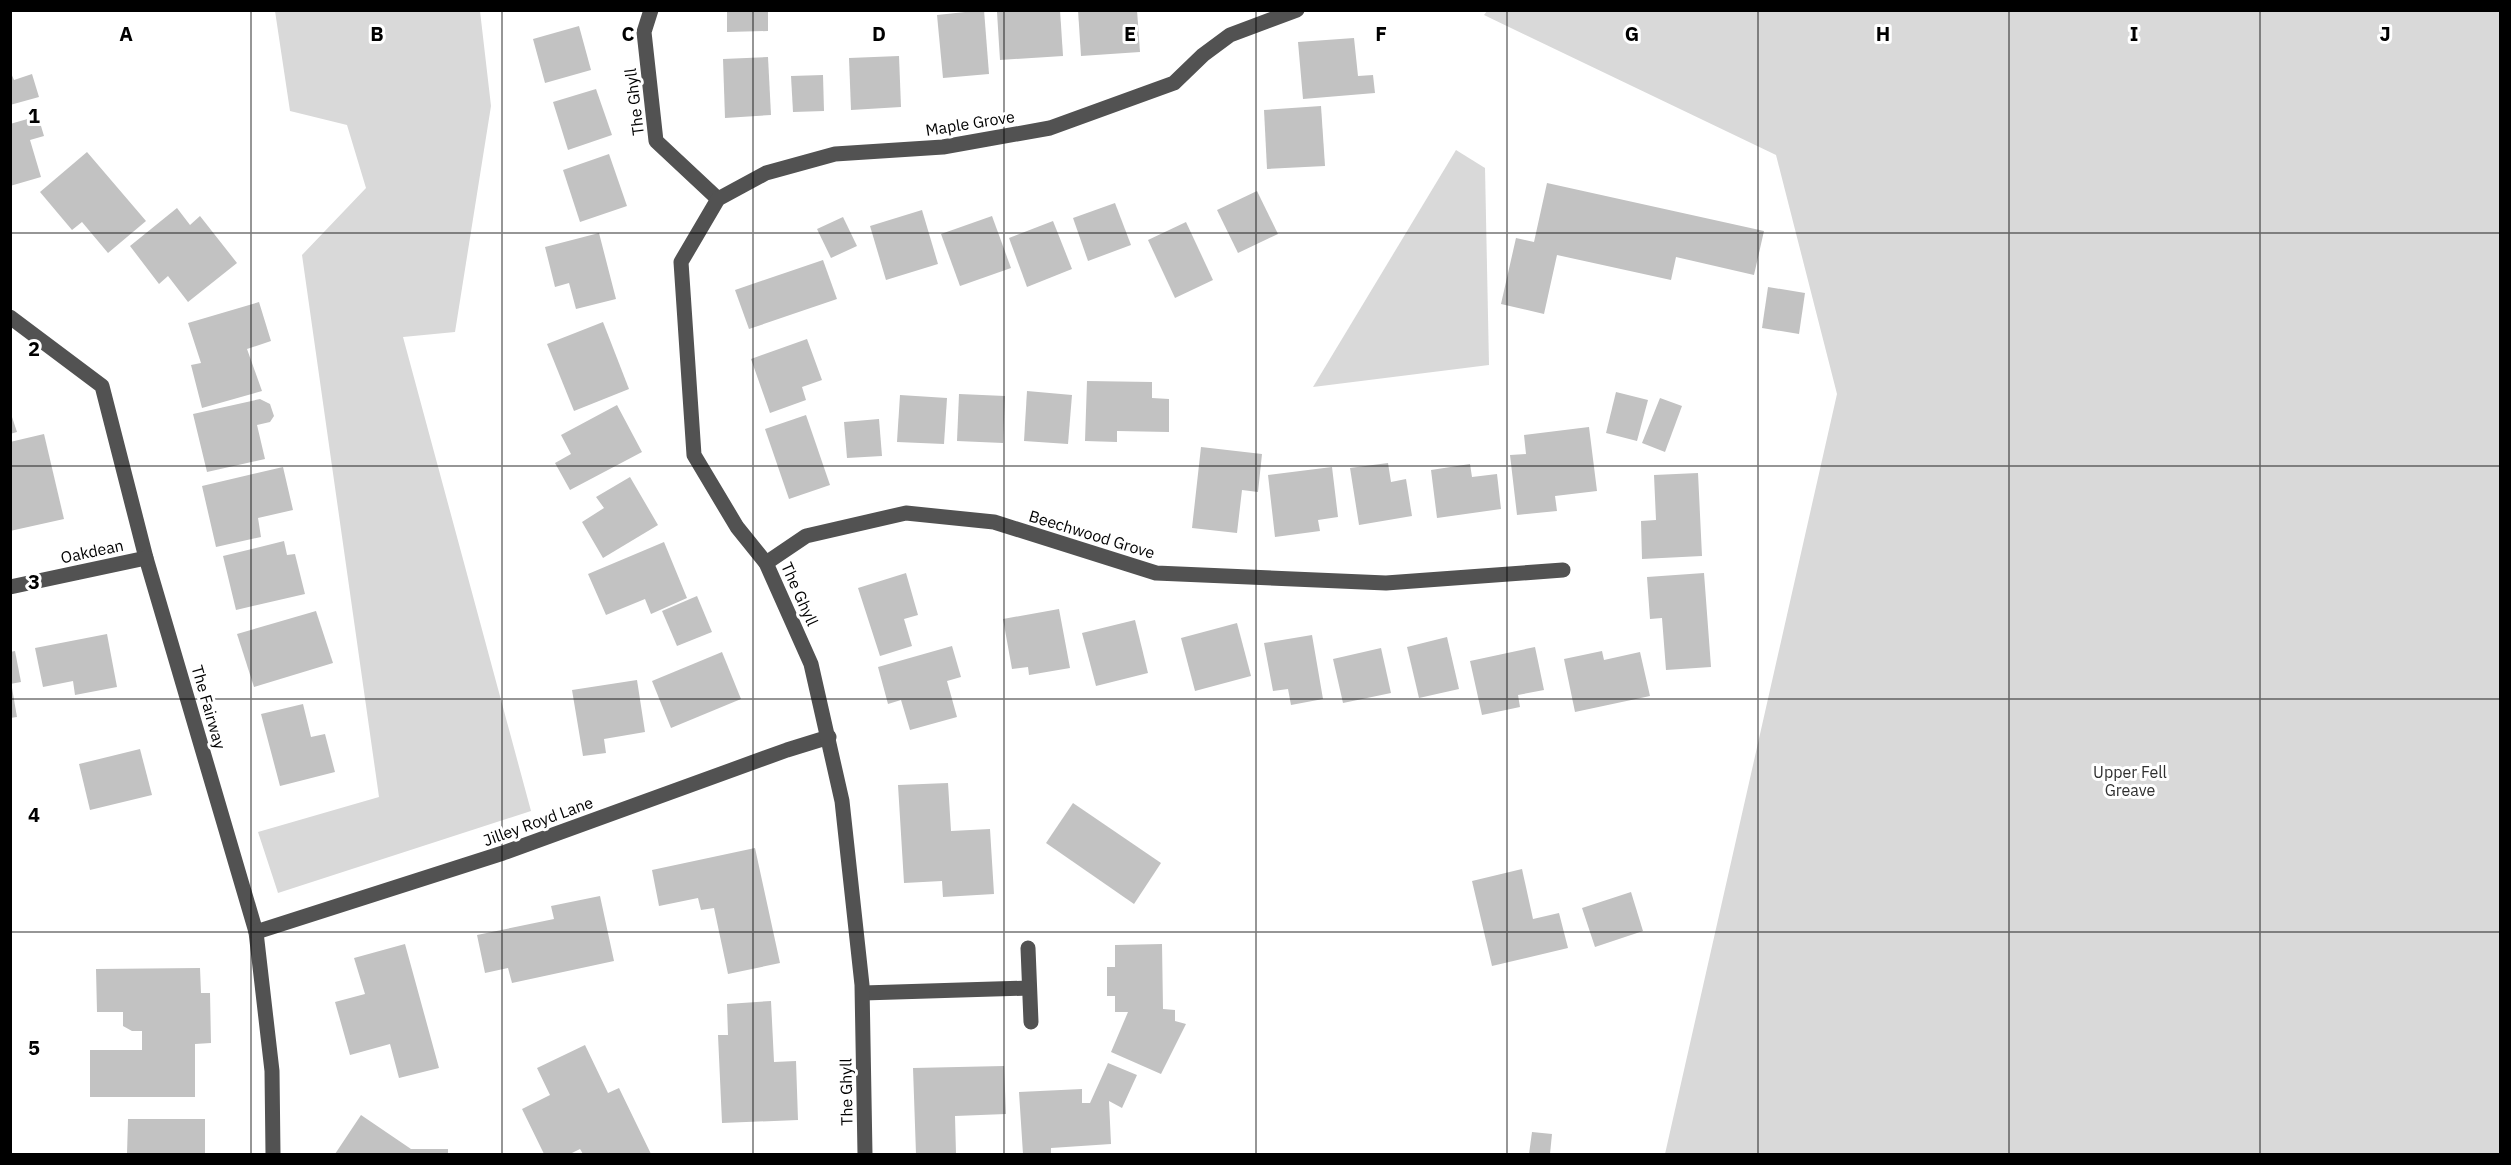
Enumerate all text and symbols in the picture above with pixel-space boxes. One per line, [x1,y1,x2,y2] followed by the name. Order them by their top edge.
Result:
[119,20,133,47] text: A
[370,20,384,47] text: B
[621,20,635,47] text: C
[872,20,886,47] text: D
[1124,20,1136,47] text: E
[1375,20,1387,47] text: F
[1625,20,1639,47] text: G
[1876,20,1890,47] text: H
[2130,20,2138,47] text: I
[2379,20,2391,47] text: J
[620,67,648,137] street label: The Ghyll
[28,102,40,129] text: 1
[924,106,1016,140] street label: Maple Grove
[28,335,40,362] text: 2
[1027,505,1158,563] street label: Beechwood Grove
[59,535,125,567] street label: Oakdean
[777,559,823,629] street label: The Ghyll
[28,568,40,595] text: 3
[188,663,230,751] street label: The Fairway
[2093,762,2167,800] park label: Upper Fell Greave
[480,792,596,850] street label: Jilley Royd Lane
[28,801,40,828] text: 4
[28,1034,40,1061] text: 5
[835,1058,857,1126] street label: The Ghyll

